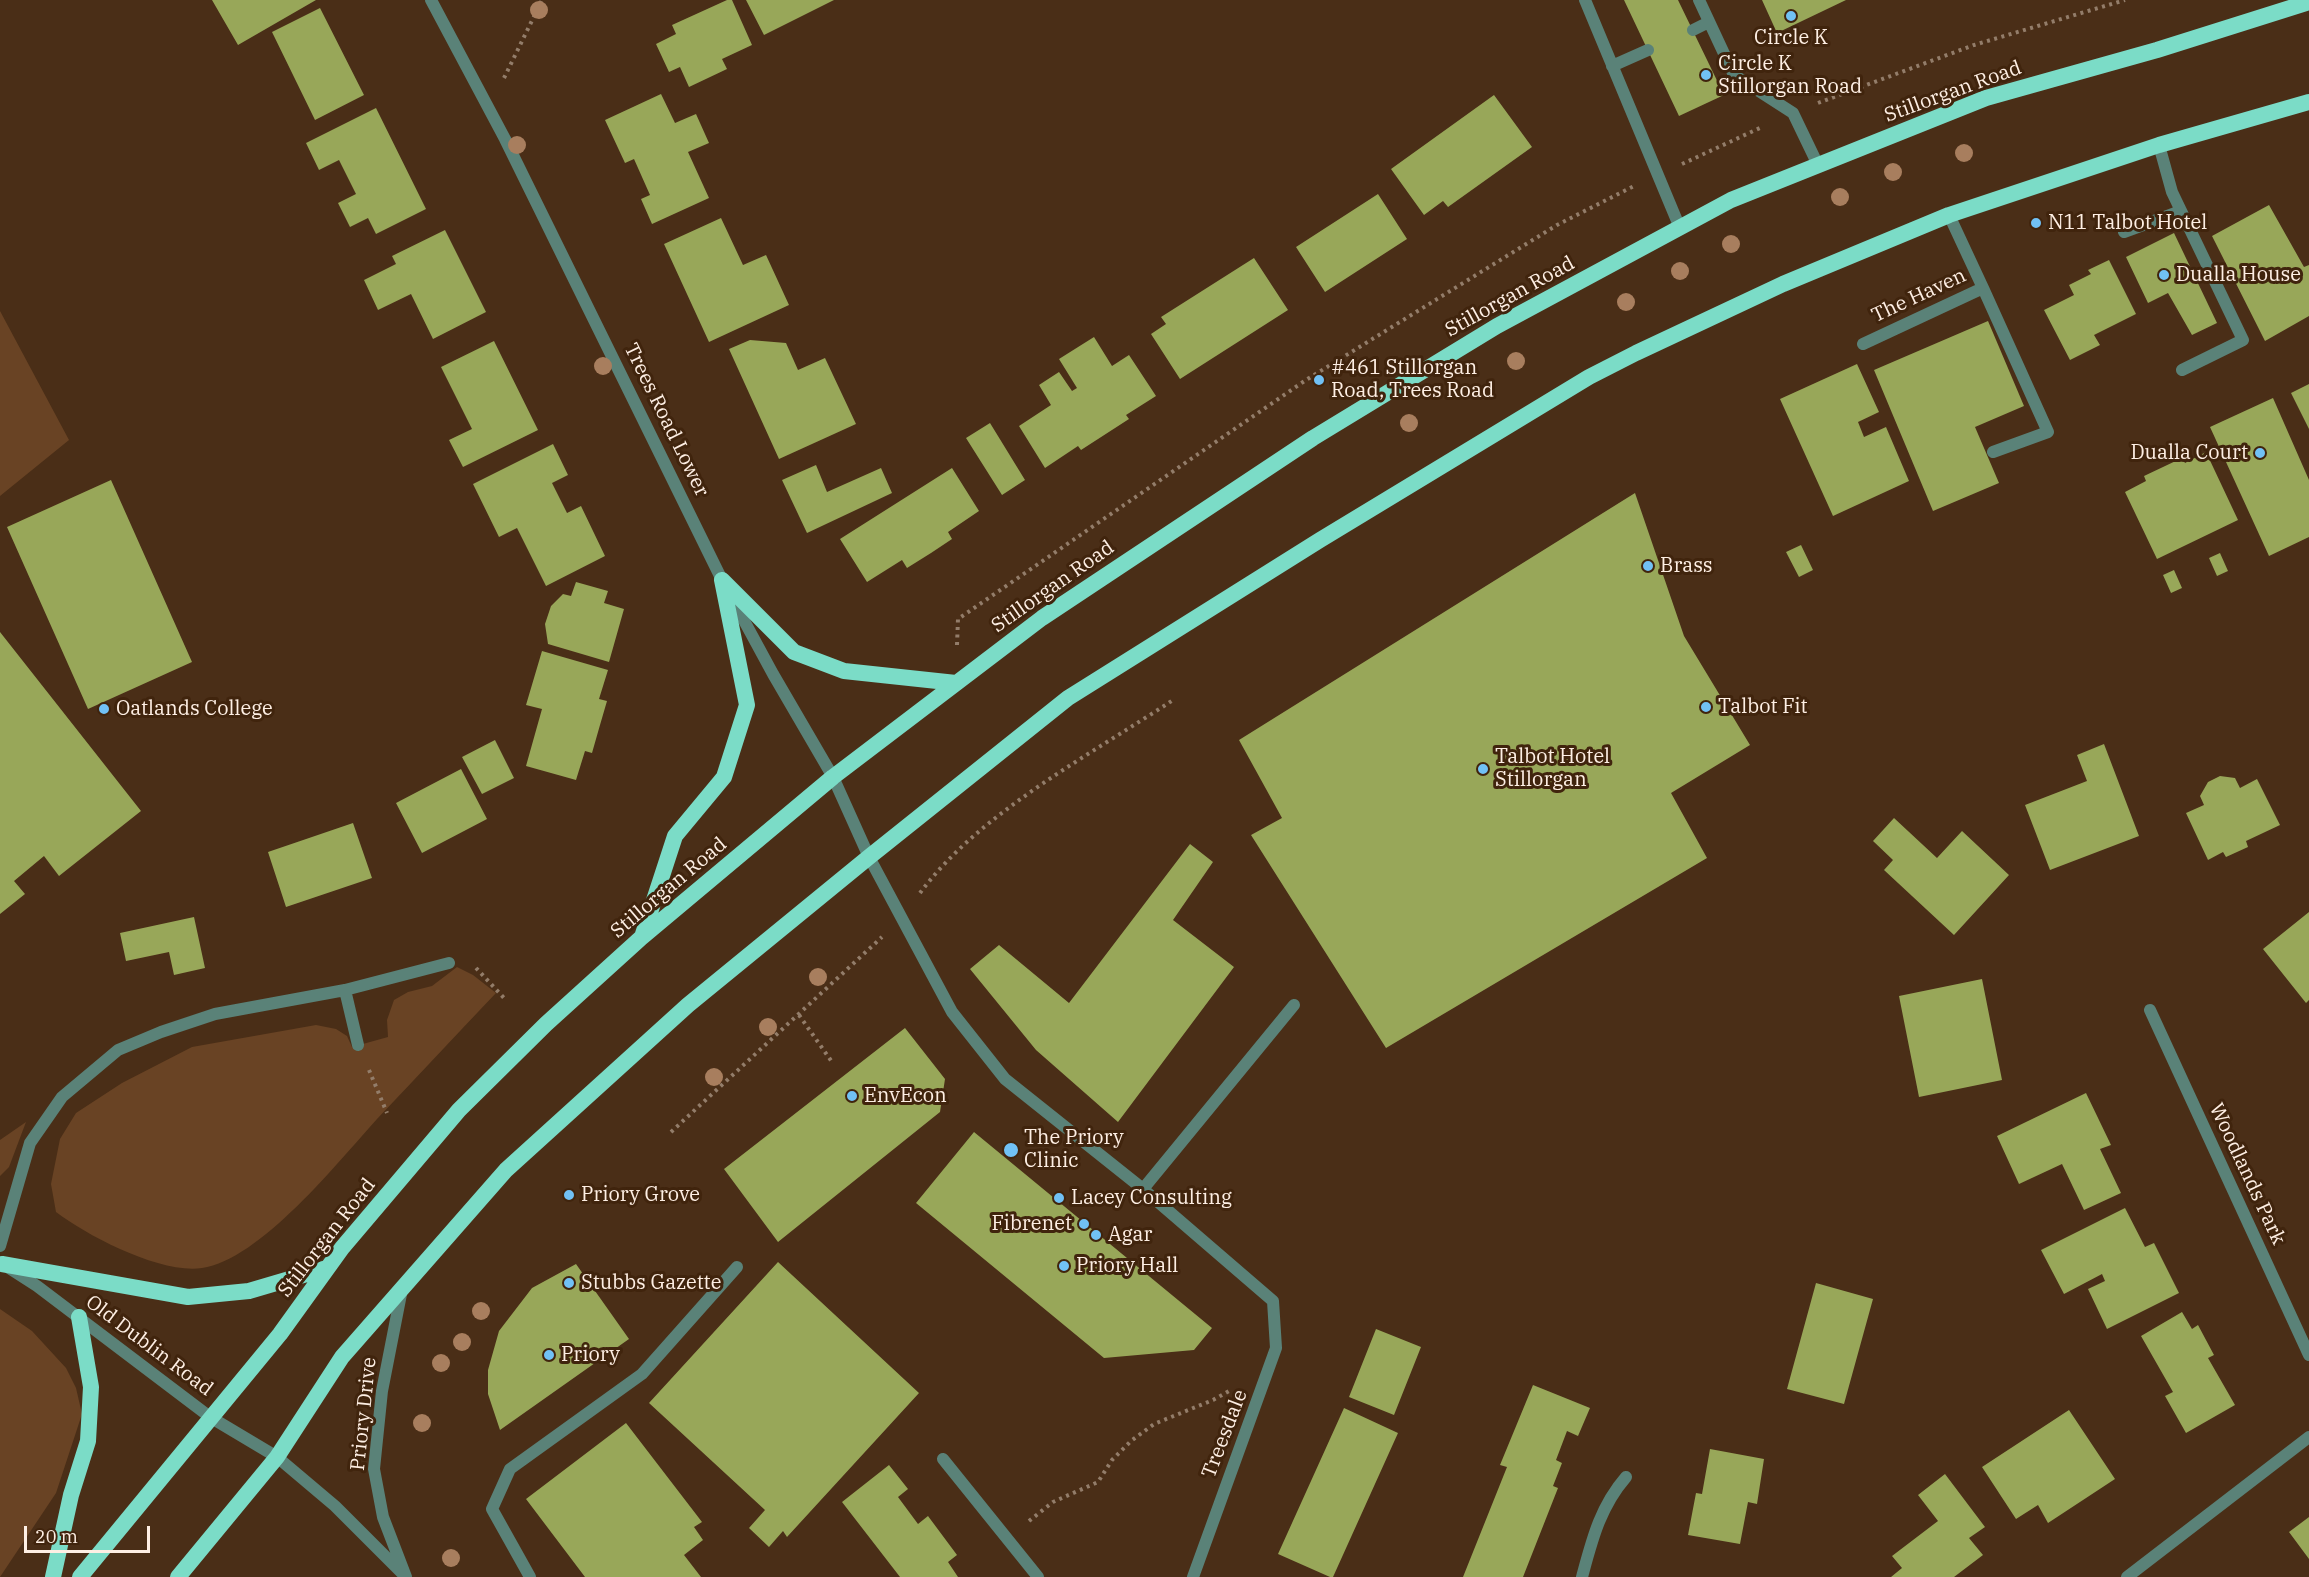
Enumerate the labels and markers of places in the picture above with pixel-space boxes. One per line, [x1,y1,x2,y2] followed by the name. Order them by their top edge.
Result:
[1784,9,1798,23] marker: Circle K
[1754,26,1828,50] place label: Circle K
[1718,52,1862,99] place label: Circle K Stillorgan Road
[1699,68,1713,82] marker: Circle K Stillorgan Road
[2048,211,2207,235] place label: N11 Talbot Hotel
[2029,216,2043,230] marker: N11 Talbot Hotel
[2176,263,2301,287] place label: Dualla House
[2157,268,2171,282] marker: Dualla House
[1331,356,1494,403] place label: #461 Stillorgan Road, Trees Road
[1312,373,1326,387] marker: #461 Stillorgan Road, Trees Road
[2130,441,2248,465] place label: Dualla Court
[2253,446,2267,460] marker: Dualla Court
[1660,554,1713,578] place label: Brass
[1641,559,1655,573] marker: Brass
[1718,695,1808,719] place label: Talbot Fit
[116,697,273,721] place label: Oatlands College
[1699,700,1713,714] marker: Talbot Fit
[97,702,111,716] marker: Oatlands College
[1495,745,1610,792] place label: Talbot Hotel Stillorgan
[1476,762,1490,776] marker: Talbot Hotel Stillorgan
[864,1084,947,1108] place label: EnvEcon
[845,1089,859,1103] marker: EnvEcon
[1024,1126,1124,1173] place label: The Priory Clinic
[1002,1141,1020,1159] marker: The Priory Clinic
[581,1183,700,1207] place label: Priory Grove
[1071,1186,1232,1210] place label: Lacey Consulting
[562,1188,576,1202] marker: Priory Grove
[1052,1191,1066,1205] marker: Lacey Consulting
[992,1212,1072,1236] place label: Fibrenet
[1077,1217,1091,1231] marker: Fibrenet
[1108,1223,1152,1247] place label: Agar
[1089,1228,1103,1242] marker: Agar
[1076,1254,1178,1278] place label: Priory Hall
[1057,1259,1071,1273] marker: Priory Hall
[581,1271,721,1295] place label: Stubbs Gazette
[562,1276,576,1290] marker: Stubbs Gazette
[561,1343,620,1367] place label: Priory
[542,1348,556,1362] marker: Priory

